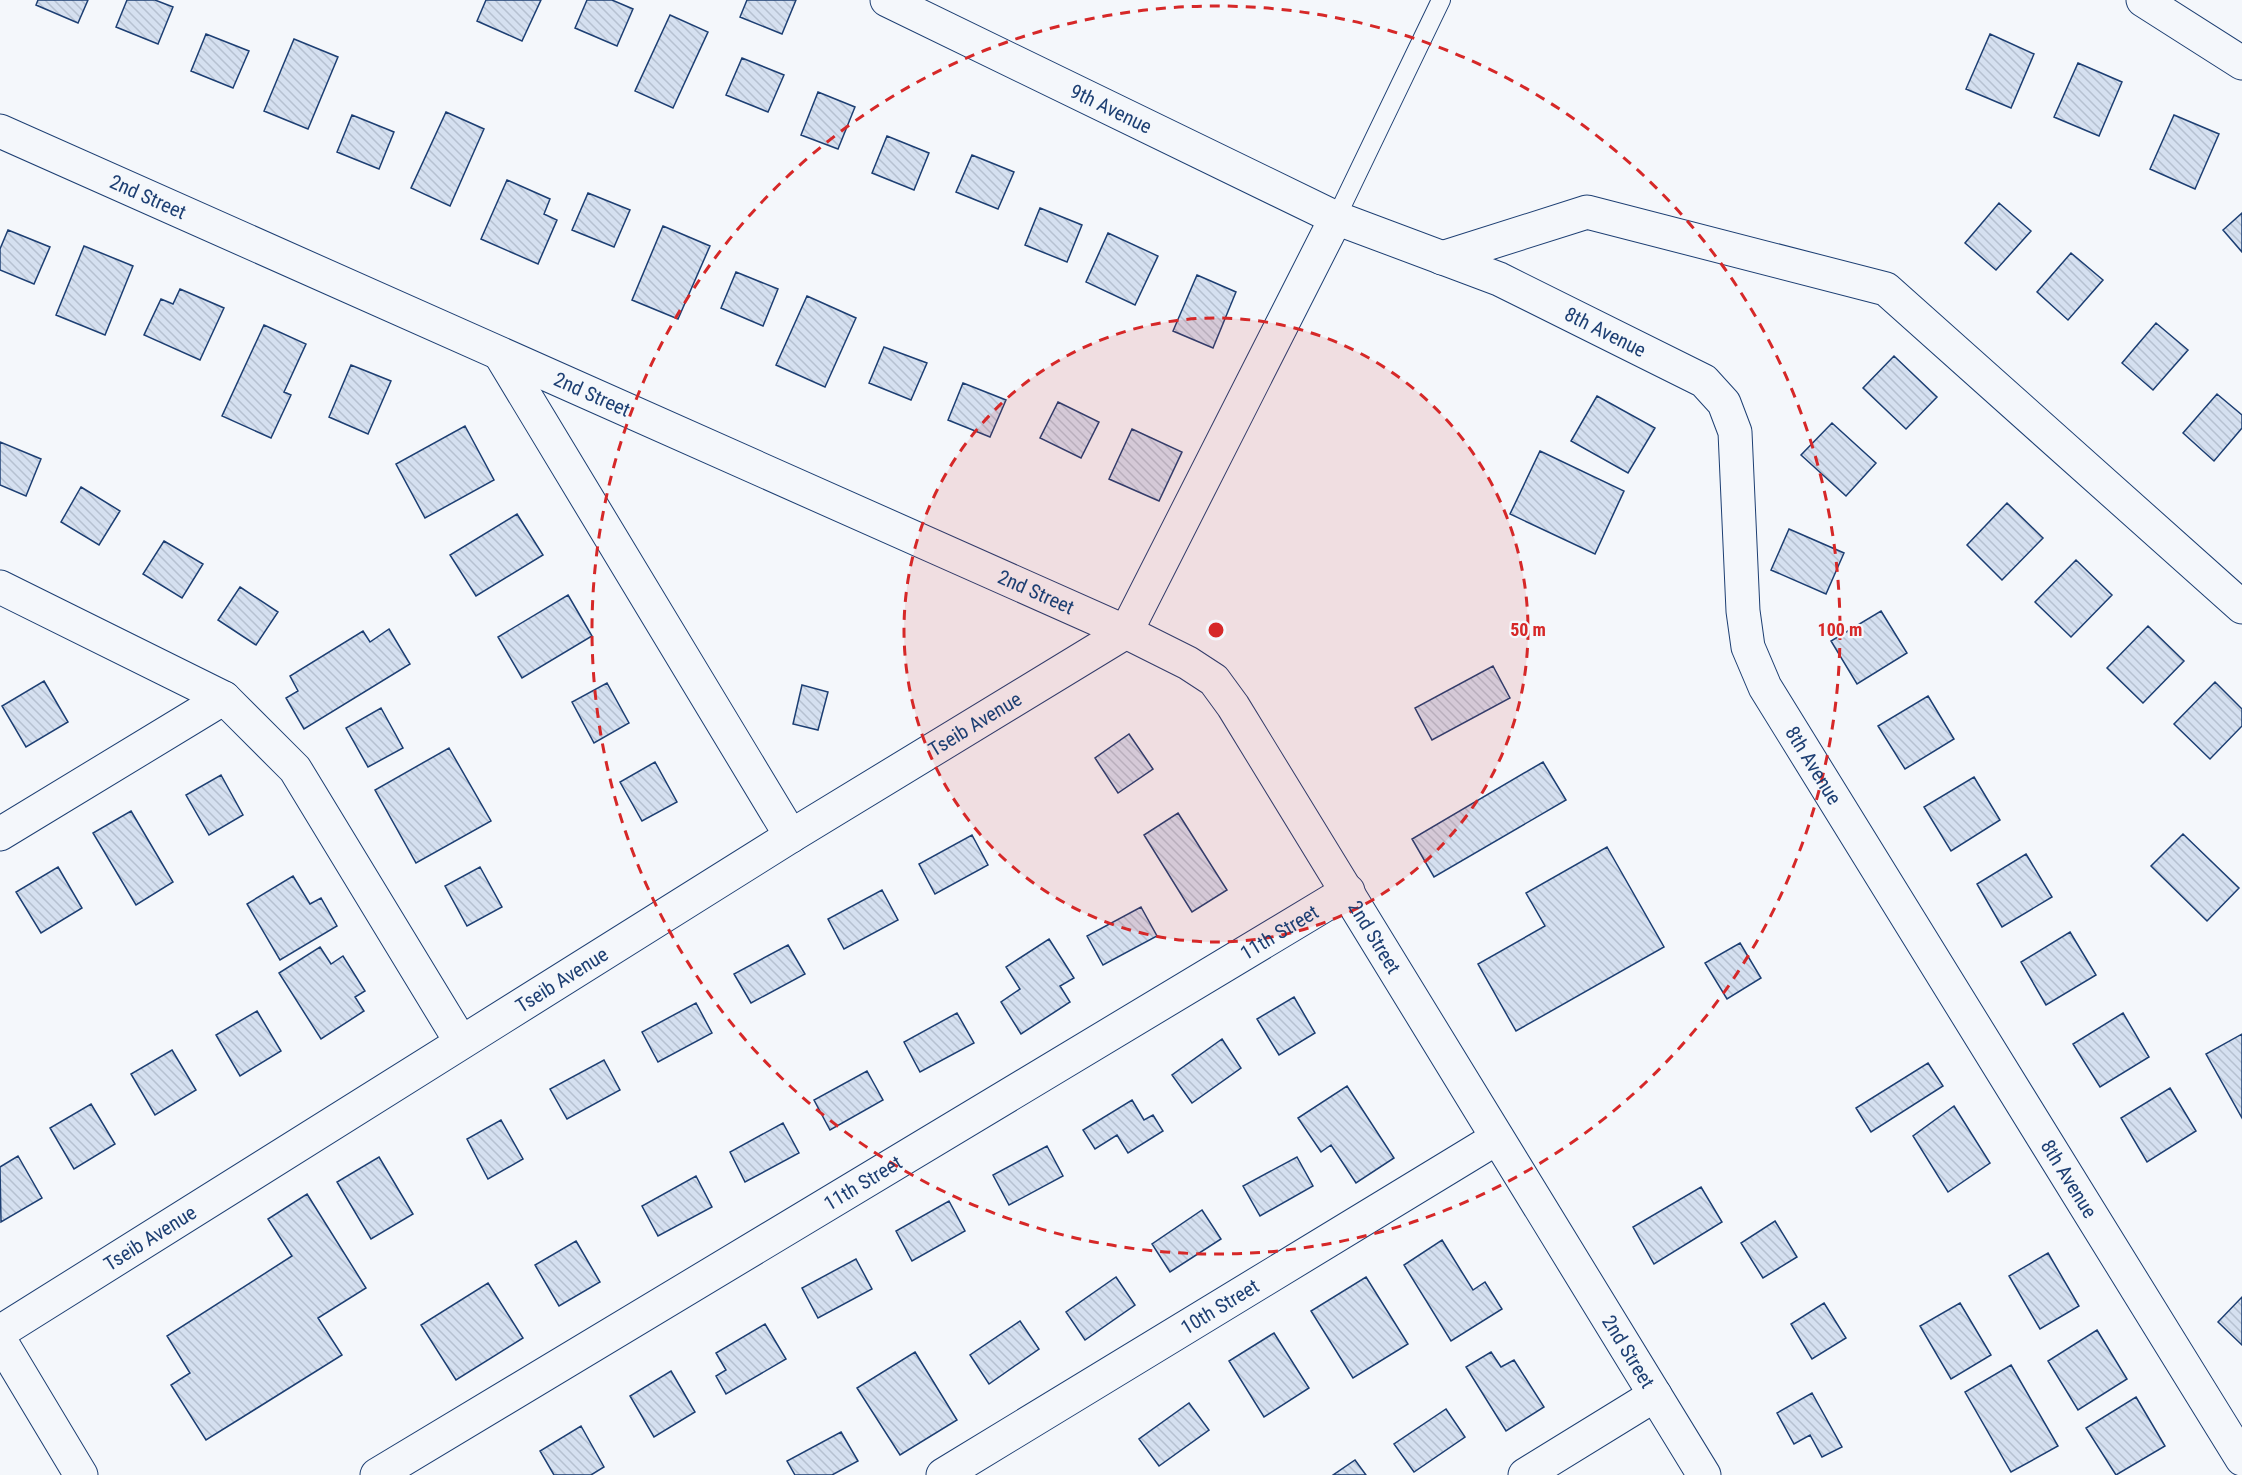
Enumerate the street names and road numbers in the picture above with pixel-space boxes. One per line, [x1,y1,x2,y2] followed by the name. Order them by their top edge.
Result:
[1066,79,1156,139] street label: 9th Avenue
[106,169,190,224] street label: 2nd Street
[1561,302,1650,362] street label: 8th Avenue
[550,367,634,422] street label: 2nd Street
[994,565,1078,619] street label: 2nd Street
[924,687,1026,761] street label: Tseib Avenue
[1780,722,1847,809] street label: 8th Avenue
[1343,896,1406,978] street label: 2nd Street
[1236,900,1323,965] street label: 11th Street
[511,942,612,1018] street label: Tseib Avenue
[2036,1135,2102,1222] street label: 8th Avenue
[820,1150,906,1215] street label: 11th Street
[99,1200,201,1276] street label: Tseib Avenue
[1176,1274,1263,1339] street label: 10th Street
[1597,1311,1660,1392] street label: 2nd Street

